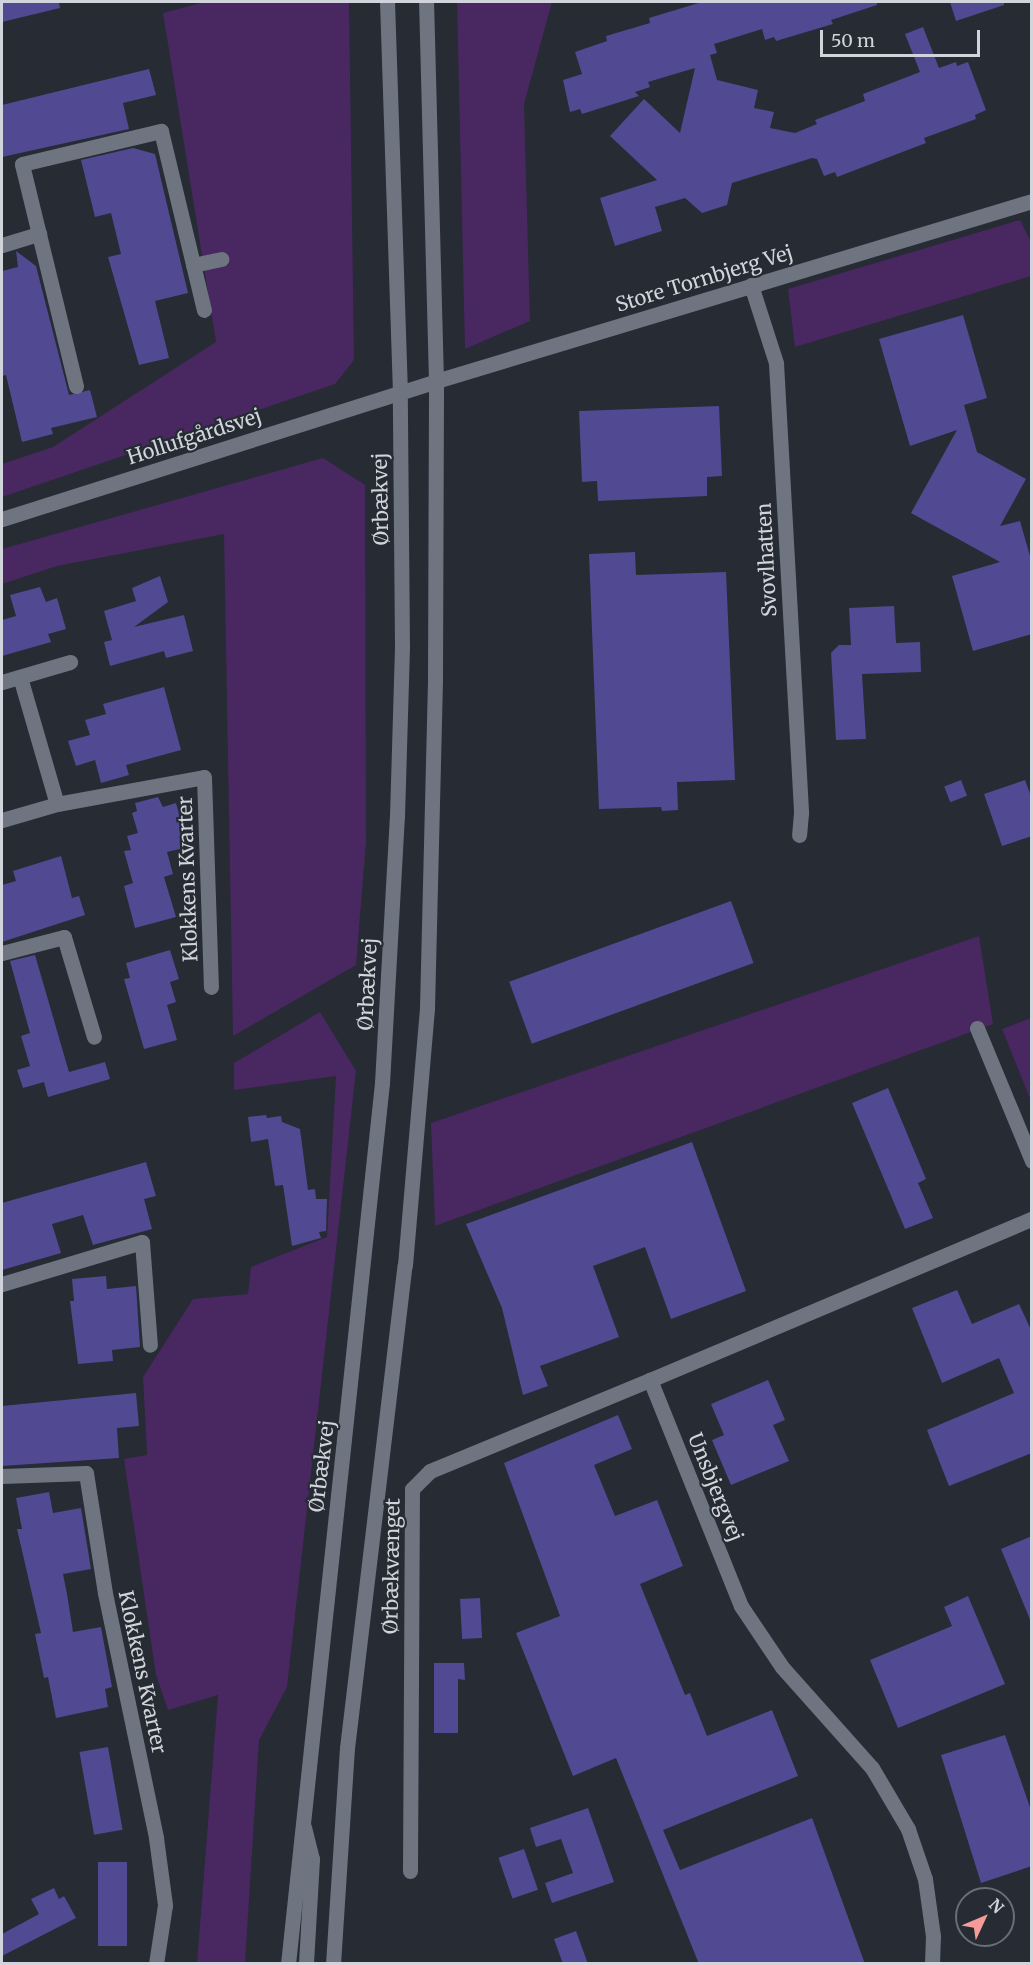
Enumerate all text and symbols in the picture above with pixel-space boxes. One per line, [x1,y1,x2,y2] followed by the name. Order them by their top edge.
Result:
[823,18,984,56] scale bar
[831,29,875,52] text: 50 m
[613,240,795,316] street label: Store Tornbjerg Vej
[124,403,264,469] street label: Hollufgårdsvej
[367,452,393,546] street label: Ørbækvej
[751,502,781,618] street label: Svovlhatten
[172,796,202,962] street label: Klokkens Kvarter
[353,937,381,1031] street label: Ørbækvej
[303,1419,339,1513] street label: Ørbækvej
[683,1429,749,1545] street label: Unsbjergvej
[378,1498,404,1634] street label: Ørbækvænget
[114,1588,172,1756] street label: Klokkens Kvarter
[955,1887,1015,1947] north arrow
[985,1894,1008,1917] text: N

